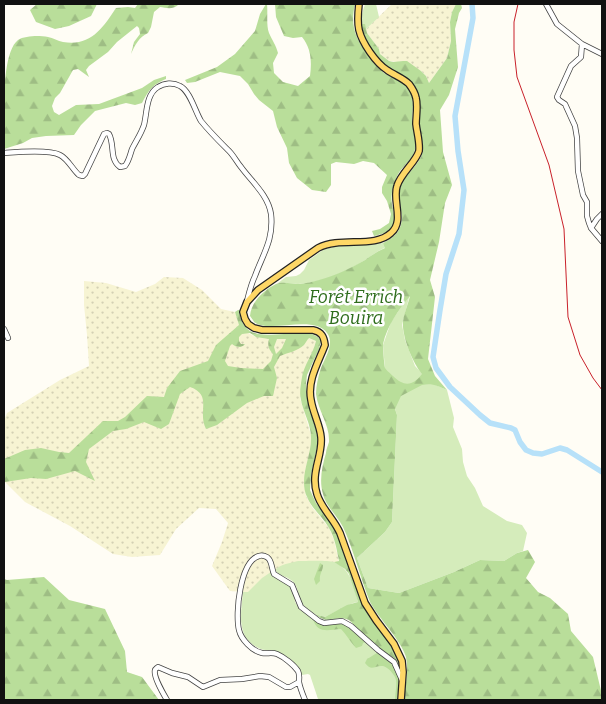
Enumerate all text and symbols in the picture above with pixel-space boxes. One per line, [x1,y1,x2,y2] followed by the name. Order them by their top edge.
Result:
[309,286,403,329] park label: Forêt Errich Bouira

